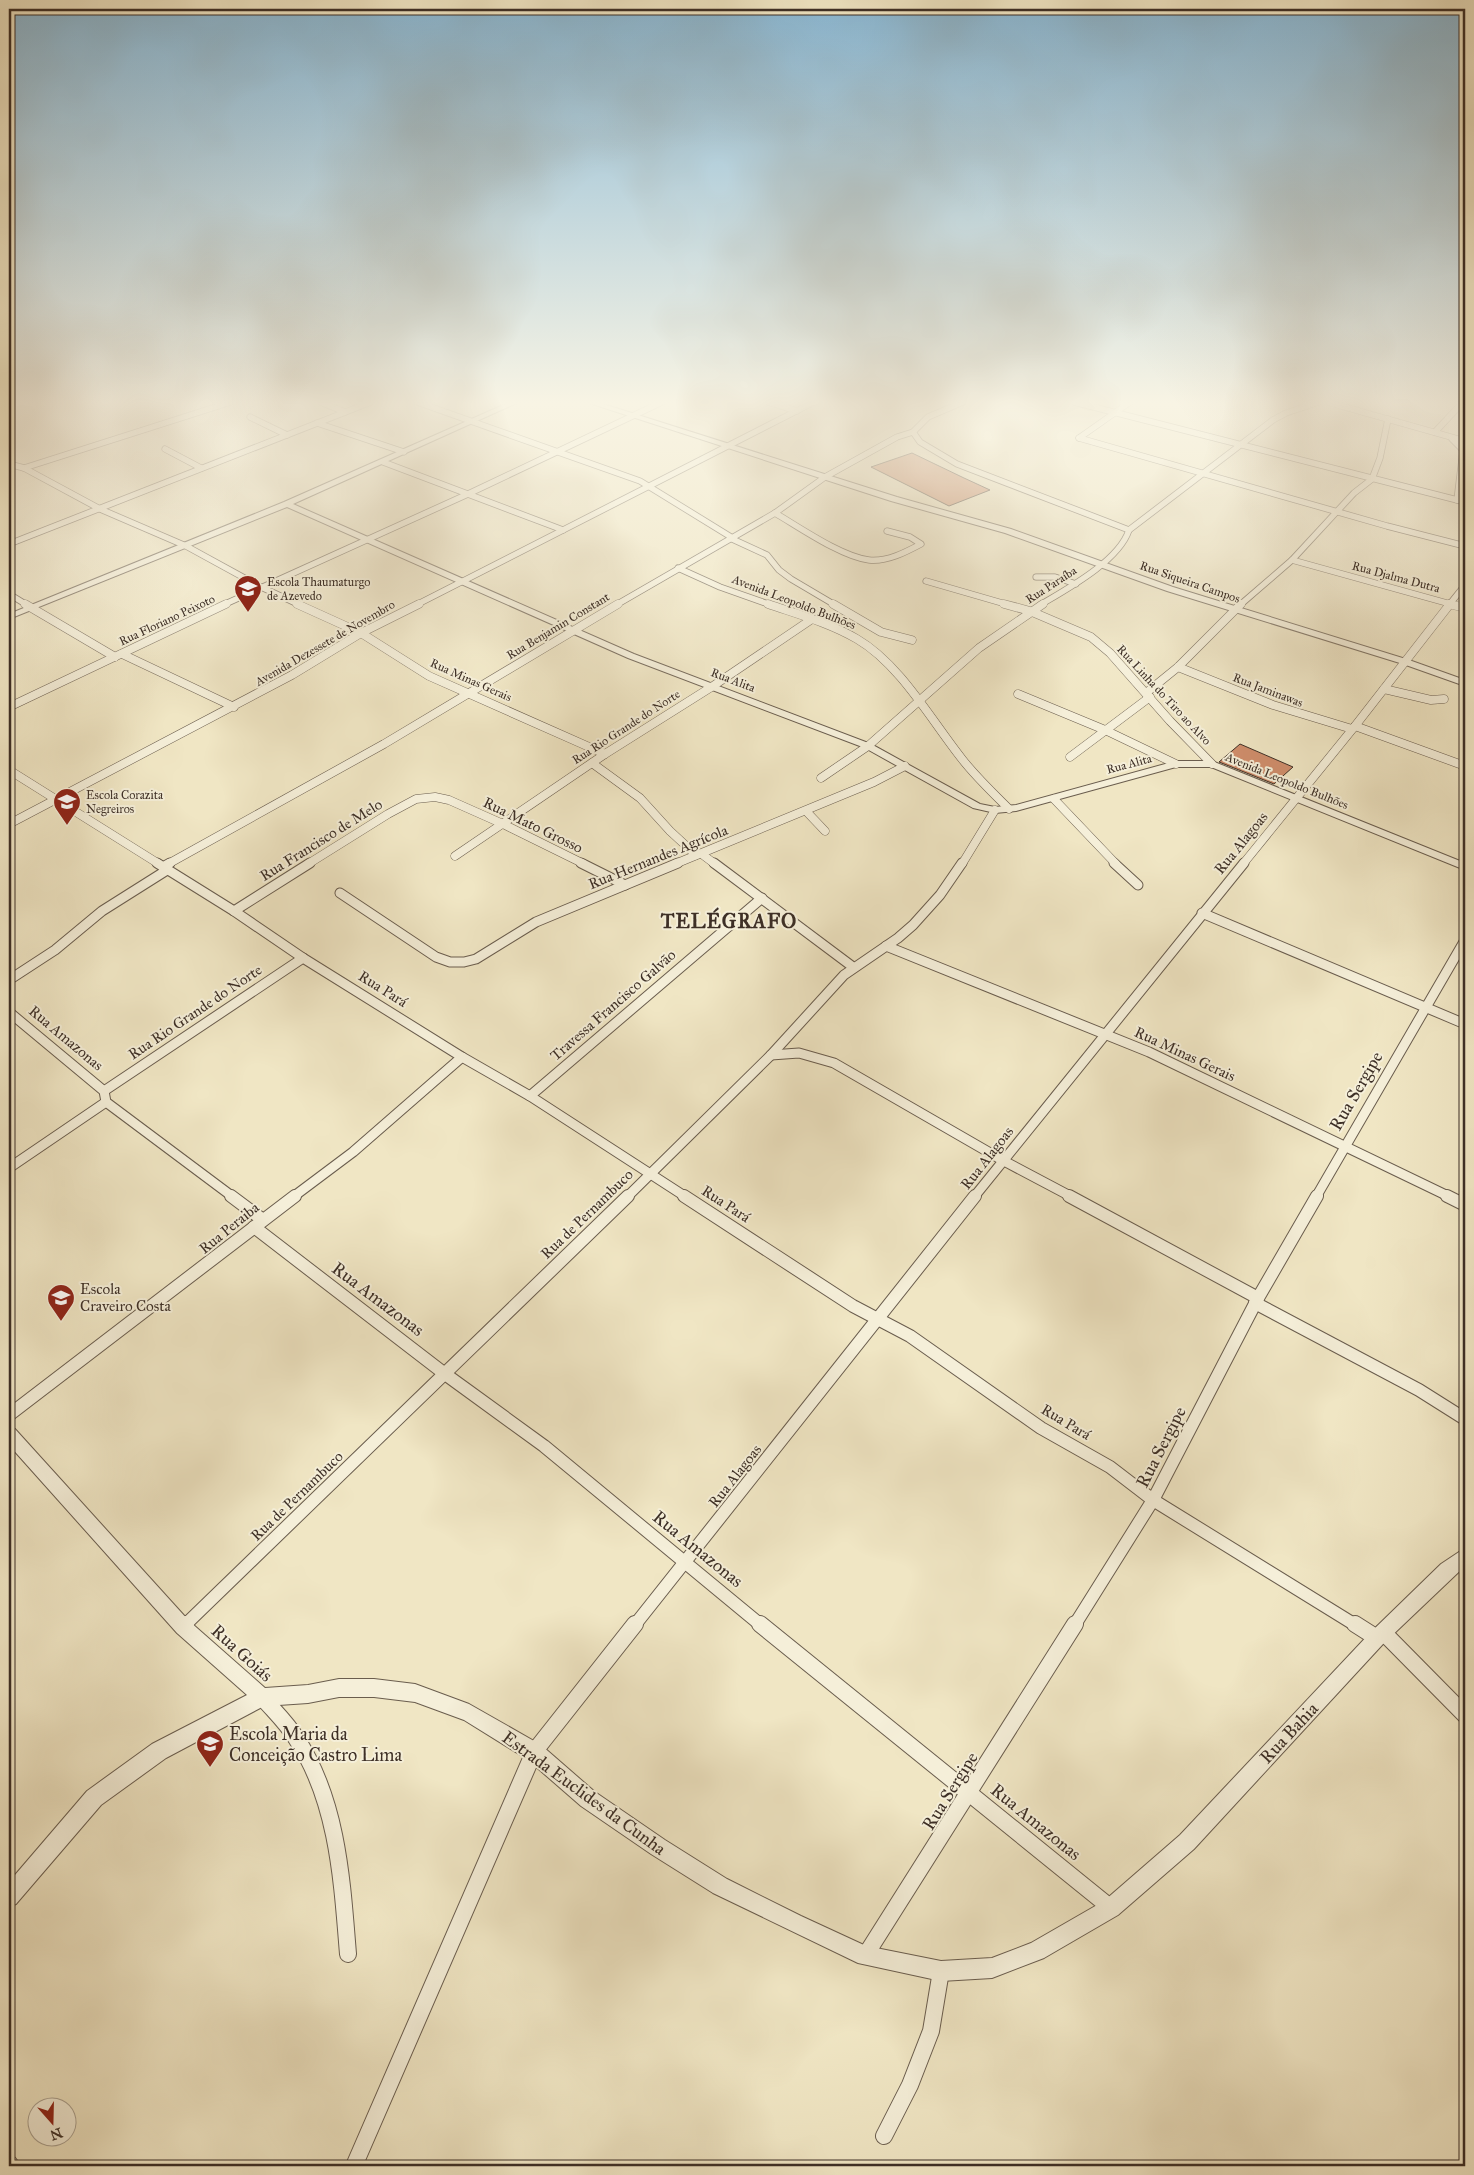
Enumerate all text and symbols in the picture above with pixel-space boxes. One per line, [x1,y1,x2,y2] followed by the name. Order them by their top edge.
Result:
[1138,558,1242,607] street label: Rua Siqueira Campos
[1350,559,1442,596] street label: Rua Djalma Dutra
[1023,563,1080,607] street label: Rua Paraíba
[729,572,858,632] street label: Avenida Leopoldo Bulhões
[233,574,263,613] school or university icon: Escola Thaumaturgo de Azevedo
[267,575,370,603] place label: Escola Thaumaturgo de Azevedo
[504,589,613,662] street label: Rua Benjamin Constant
[117,592,217,648] street label: Rua Floriano Peixoto
[252,597,397,689] street label: Avenida Dezessete de Novembro
[1114,642,1214,748] street label: Rua Linha do Tiro ao Alvo
[428,656,514,704] street label: Rua Minas Gerais
[709,665,758,695] street label: Rua Alita
[1231,670,1305,711] street label: Rua Jaminawas
[569,687,683,767] street label: Rua Rio Grande do Norte
[1223,750,1351,812] street label: Avenida Leopoldo Bulhões
[1105,751,1154,777] street label: Rua Alita
[52,787,82,826] school or university icon: Escola Corazita Negreiros
[86,788,164,817] place label: Escola Corazita Negreiros
[480,793,586,857] street label: Rua Mato Grosso
[256,795,386,885] street label: Rua Francisco de Melo
[1210,808,1272,878] street label: Rua Alagoas
[586,821,731,893] street label: Rua Hernandes Agrícola
[660,907,797,933] district label: TELÉGRAFO
[547,945,680,1064] street label: Travessa Francisco Galvão
[125,961,265,1063] street label: Rua Rio Grande do Norte
[355,967,411,1011] street label: Rua Pará
[25,1002,107,1074] street label: Rua Amazonas
[1132,1023,1238,1085] street label: Rua Minas Gerais
[1324,1047,1388,1135] street label: Rua Sergipe
[957,1123,1017,1193] street label: Rua Alagoas
[537,1165,637,1263] street label: Rua de Pernambuco
[698,1182,754,1227] street label: Rua Pará
[195,1198,263,1258] street label: Rua Peraiba
[328,1257,428,1341] street label: Rua Amazonas
[80,1280,172,1315] place label: Escola Craveiro Costa
[46,1283,76,1322] school or university icon: Escola Craveiro Costa
[1038,1400,1095,1444] street label: Rua Pará
[1131,1403,1192,1492] street label: Rua Sergipe
[705,1441,765,1511] street label: Rua Alagoas
[247,1447,347,1545] street label: Rua de Pernambuco
[648,1506,748,1592] street label: Rua Amazonas
[207,1620,277,1686] street label: Rua Goiás
[1255,1698,1323,1768] street label: Rua Bahia
[229,1723,402,1766] place label: Escola Maria da Conceição Castro Lima
[498,1726,671,1860] street label: Estrada Euclides da Cunha
[195,1729,225,1768] school or university icon: Escola Maria da Conceição Castro Lima
[917,1748,984,1835] street label: Rua Sergipe
[986,1779,1086,1865] street label: Rua Amazonas
[28,2098,78,2148] north arrow
[48,2124,65,2144] text: N

